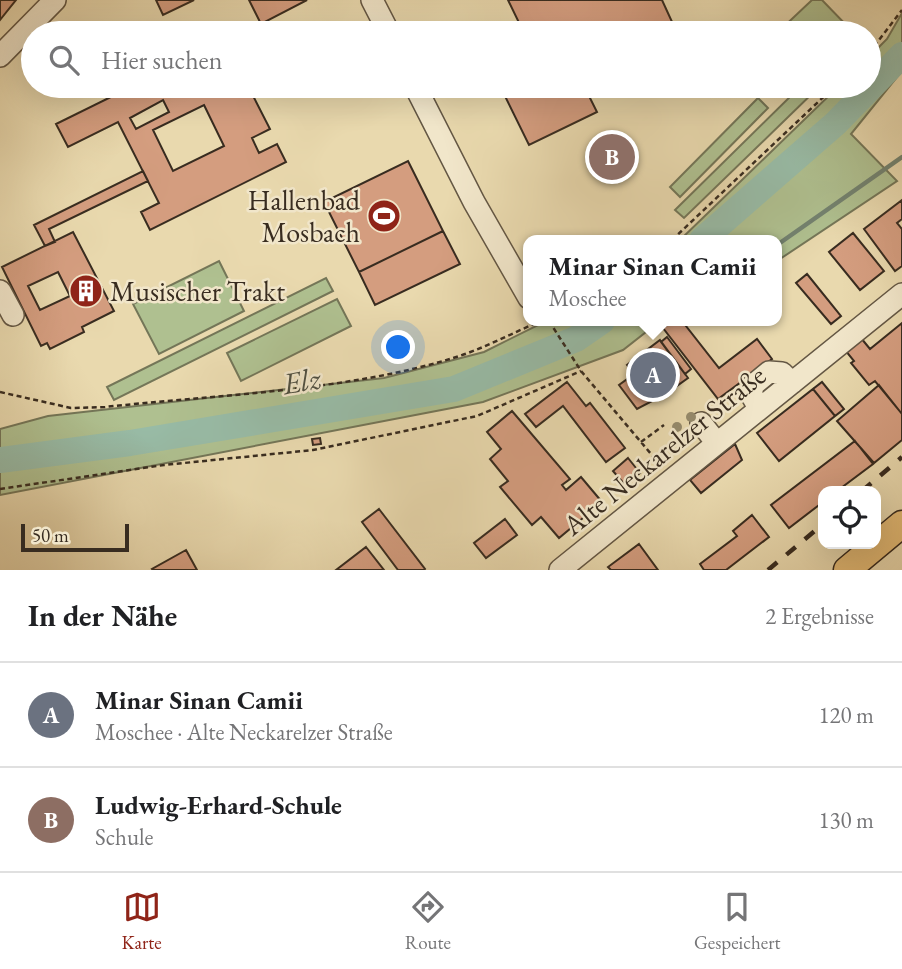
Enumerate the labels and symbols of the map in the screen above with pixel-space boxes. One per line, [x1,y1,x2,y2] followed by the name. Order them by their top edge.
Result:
[589,131,635,183] pin: B
[248,182,361,250] place label: Hallenbad Mosbach
[365,197,403,235] sports icon: Hallenbad Mosbach
[67,272,105,310] building icon: Musischer Trakt
[110,273,285,309] place label: Musischer Trakt
[381,330,415,364] your location
[630,349,676,401] pin: A
[279,358,325,403] water label: Elz
[556,358,772,542] street label: Alte Neckarelzer Straße
[21,521,130,553] scale bar

